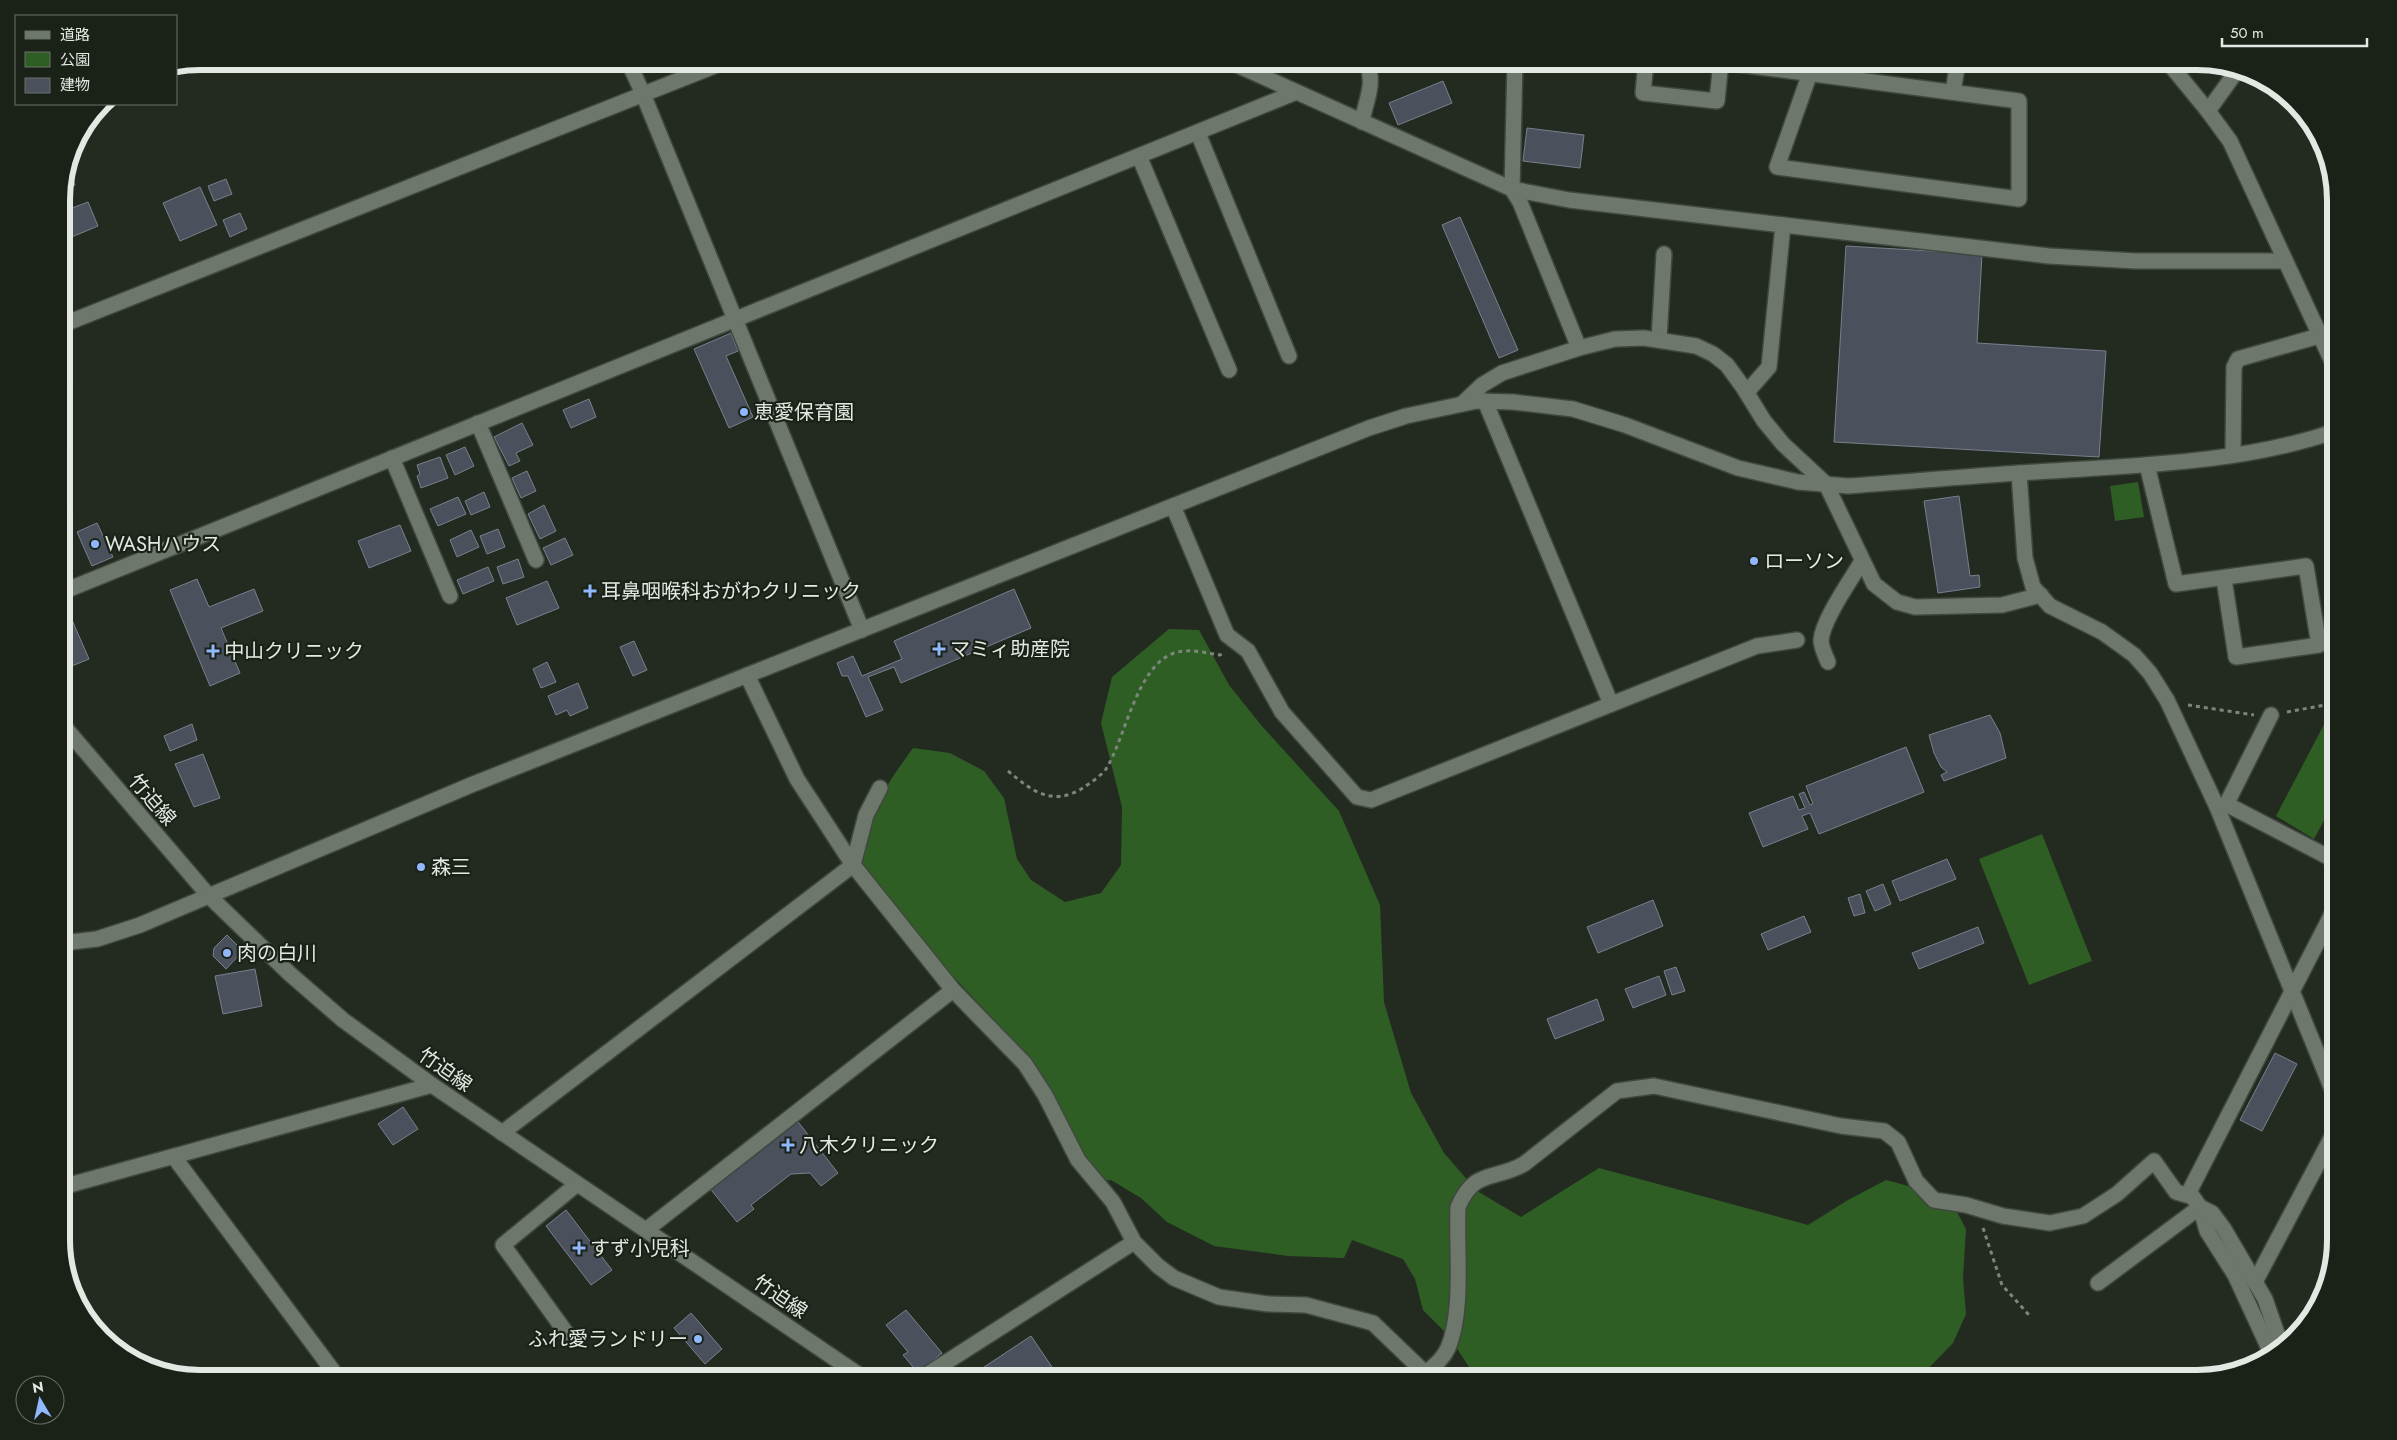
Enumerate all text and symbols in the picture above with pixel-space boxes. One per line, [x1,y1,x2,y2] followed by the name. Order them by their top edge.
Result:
[15,15,178,105] legend
[2222,15,2367,47] scale bar
[2230,22,2264,44] text: 50 m
[60,24,90,46] text: 道路
[60,49,90,71] text: 公園
[60,74,90,96] text: 建物
[754,398,854,427] place label: 恵愛保育園
[738,406,750,418] marker: 恵愛保育園
[105,530,221,559] place label: WASHハウス
[89,538,101,550] marker: WASHハウス
[1764,547,1844,576] place label: ローソン
[1748,555,1760,567] marker: ローソン
[601,577,861,606] place label: 耳鼻咽喉科おがわクリニック
[583,584,597,598] marker: 耳鼻咽喉科おがわクリニック
[950,635,1070,664] place label: マミィ助産院
[224,637,364,666] place label: 中山クリニック
[932,642,946,656] marker: マミィ助産院
[206,644,220,658] marker: 中山クリニック
[121,768,183,832] street label: 竹迫線
[431,853,471,882] place label: 森三
[415,861,427,873] marker: 森三
[237,939,317,968] place label: 肉の白川
[221,947,233,959] marker: 肉の白川
[412,1041,478,1099] street label: 竹迫線
[799,1131,939,1160] place label: 八木クリニック
[781,1138,795,1152] marker: 八木クリニック
[590,1234,690,1263] place label: すず小児科
[572,1241,586,1255] marker: すず小児科
[747,1268,813,1326] street label: 竹迫線
[528,1325,688,1354] place label: ふれ愛ランドリー
[692,1333,704,1345] marker: ふれ愛ランドリー
[15,1375,65,1425] north arrow
[31,1376,45,1398] text: N

